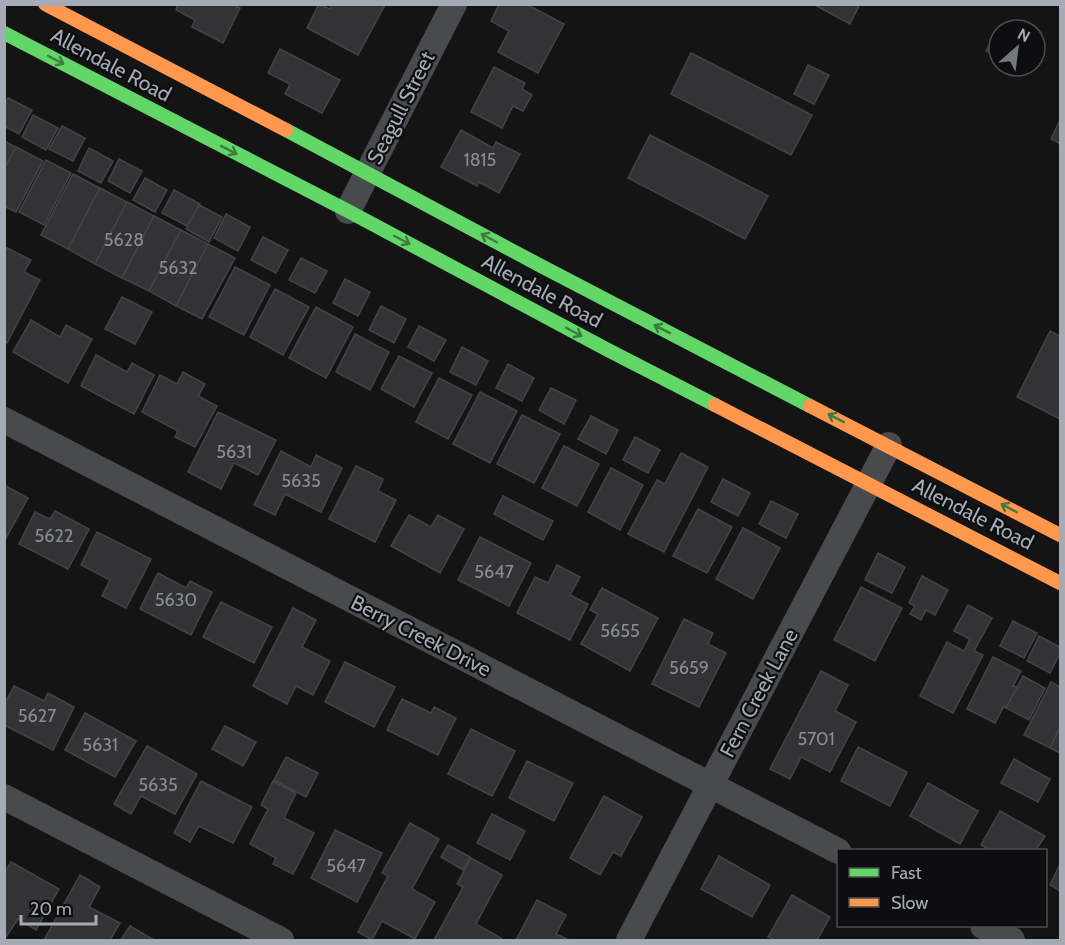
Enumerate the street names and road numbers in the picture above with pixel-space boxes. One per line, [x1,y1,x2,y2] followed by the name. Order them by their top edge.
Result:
[47,22,176,107] street label: Allendale Road
[361,47,440,168] street label: Seagull Street
[478,248,607,333] street label: Allendale Road
[908,472,1038,555] street label: Allendale Road
[347,590,496,682] street label: Berry Creek Drive
[714,624,803,761] street label: Fern Creek Lane

